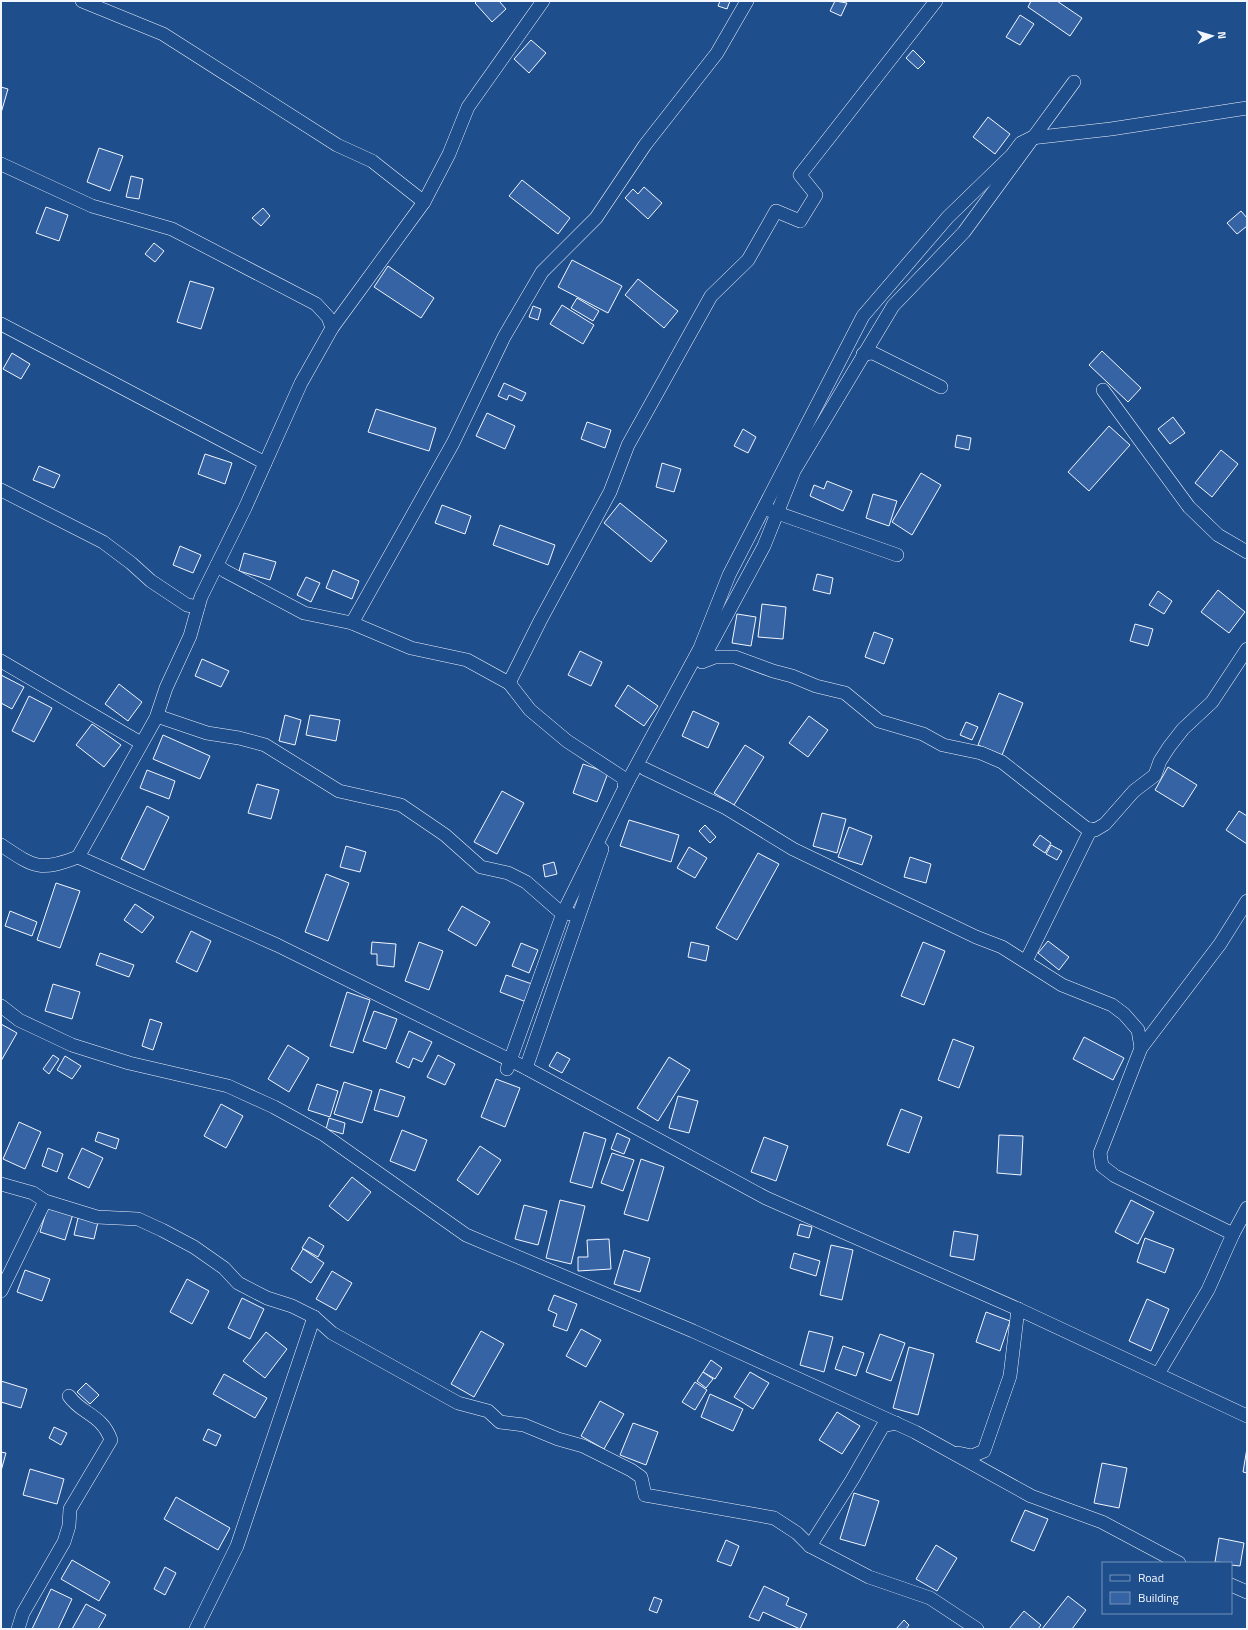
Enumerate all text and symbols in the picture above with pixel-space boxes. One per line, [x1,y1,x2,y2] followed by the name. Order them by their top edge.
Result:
[1192,16,1232,56] north arrow
[1214,31,1230,40] text: N
[1102,1562,1232,1614] legend
[1138,1568,1164,1587] text: Road
[1138,1588,1179,1607] text: Building

